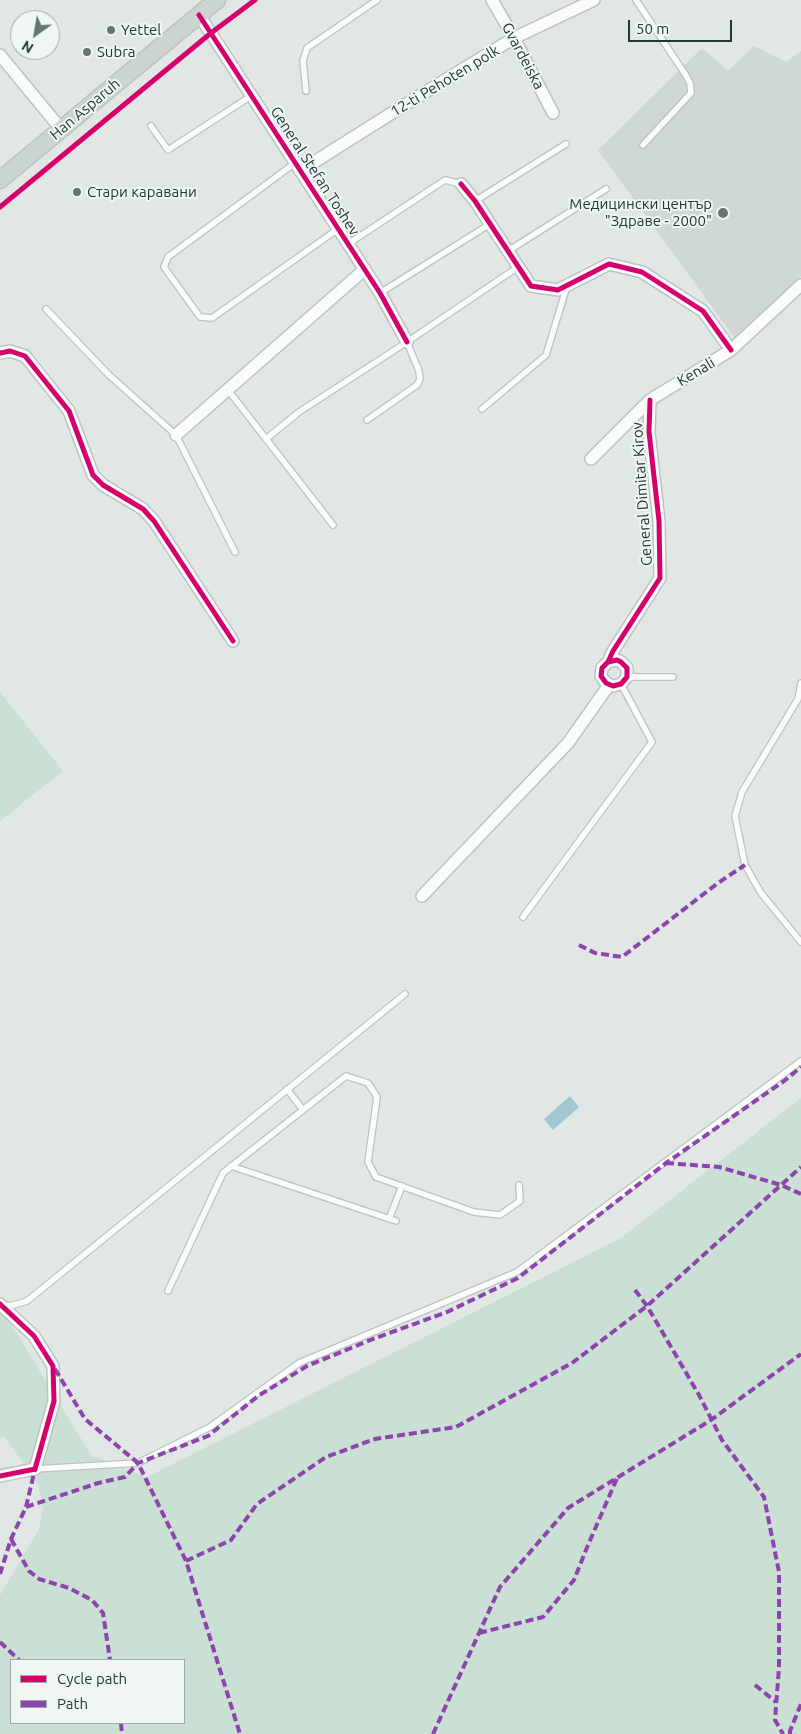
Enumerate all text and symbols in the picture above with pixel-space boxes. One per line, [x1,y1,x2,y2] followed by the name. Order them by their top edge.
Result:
[10,10,60,60] north arrow
[631,10,735,42] scale bar
[498,20,548,92] street label: Gvardeiska
[636,20,669,37] text: 50 m
[121,21,161,39] place label: Yettel
[105,24,117,36] marker: Yettel
[19,37,36,56] text: N
[387,41,503,121] street label: 12-ti Pehoten polk
[97,43,136,61] place label: Subra
[81,46,93,58] marker: Subra
[46,74,124,144] street label: Han Asparuh
[267,103,363,239] street label: General Stefan Toshev
[87,183,197,201] place label: Стари каравани
[71,186,83,198] marker: Стари каравани
[569,195,712,230] place label: Медицински център "Здраве - 2000"
[716,206,730,220] marker: Медицински център "Здраве - 2000"
[674,354,718,390] street label: Kenali
[628,421,656,567] street label: General Dimitar Kirov
[10,1659,185,1724] legend
[57,1670,127,1687] text: Cycle path
[57,1695,88,1712] text: Path

